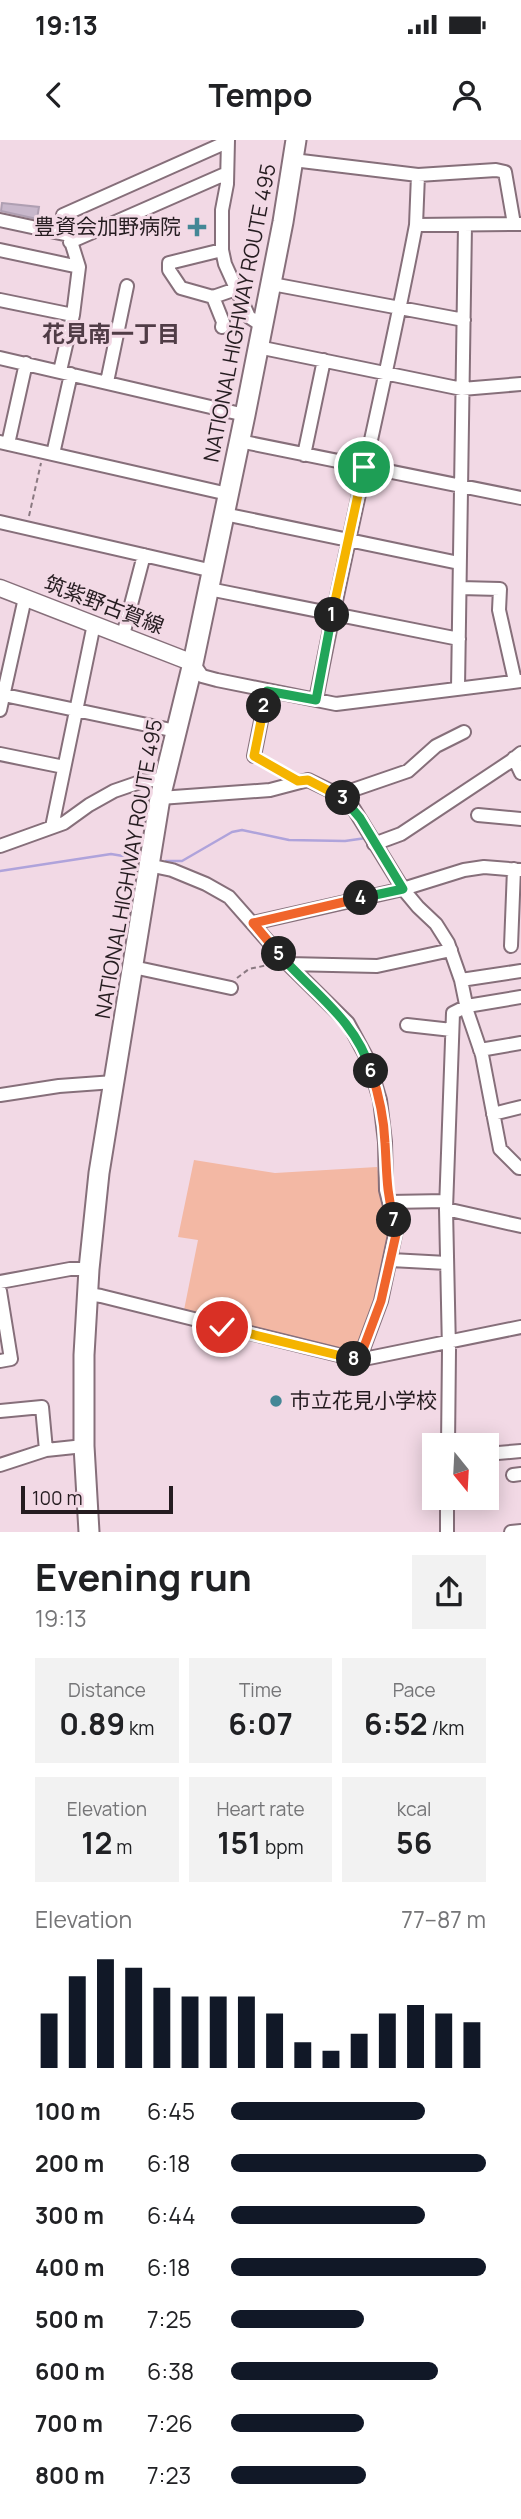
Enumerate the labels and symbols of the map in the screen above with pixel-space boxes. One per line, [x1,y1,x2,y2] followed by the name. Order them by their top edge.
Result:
[196,161,282,464] street label: NATIONAL HIGHWAY ROUTE 495
[34,212,181,240] place label: 豊資会加野病院
[187,217,207,237] marker: 豊資会加野病院
[42,317,180,349] district label: 花見南一丁目
[334,437,394,497] pin
[41,568,168,640] street label: 筑紫野古賀線
[314,598,350,632] pin: 1
[246,688,282,724] pin: 2
[88,717,168,1021] street label: NATIONAL HIGHWAY ROUTE 495
[326,780,360,816] pin: 3
[344,880,378,916] pin: 4
[262,936,296,972] pin: 5
[354,1054,388,1088] pin: 6
[376,1202,412,1238] pin: 7
[192,1297,252,1357] pin
[336,1342,372,1376] pin: 8
[290,1386,437,1414] place label: 市立花見小学校
[268,1393,284,1409] marker: 市立花見小学校
[422,1433,499,1510] north arrow
[21,1483,173,1515] scale bar

